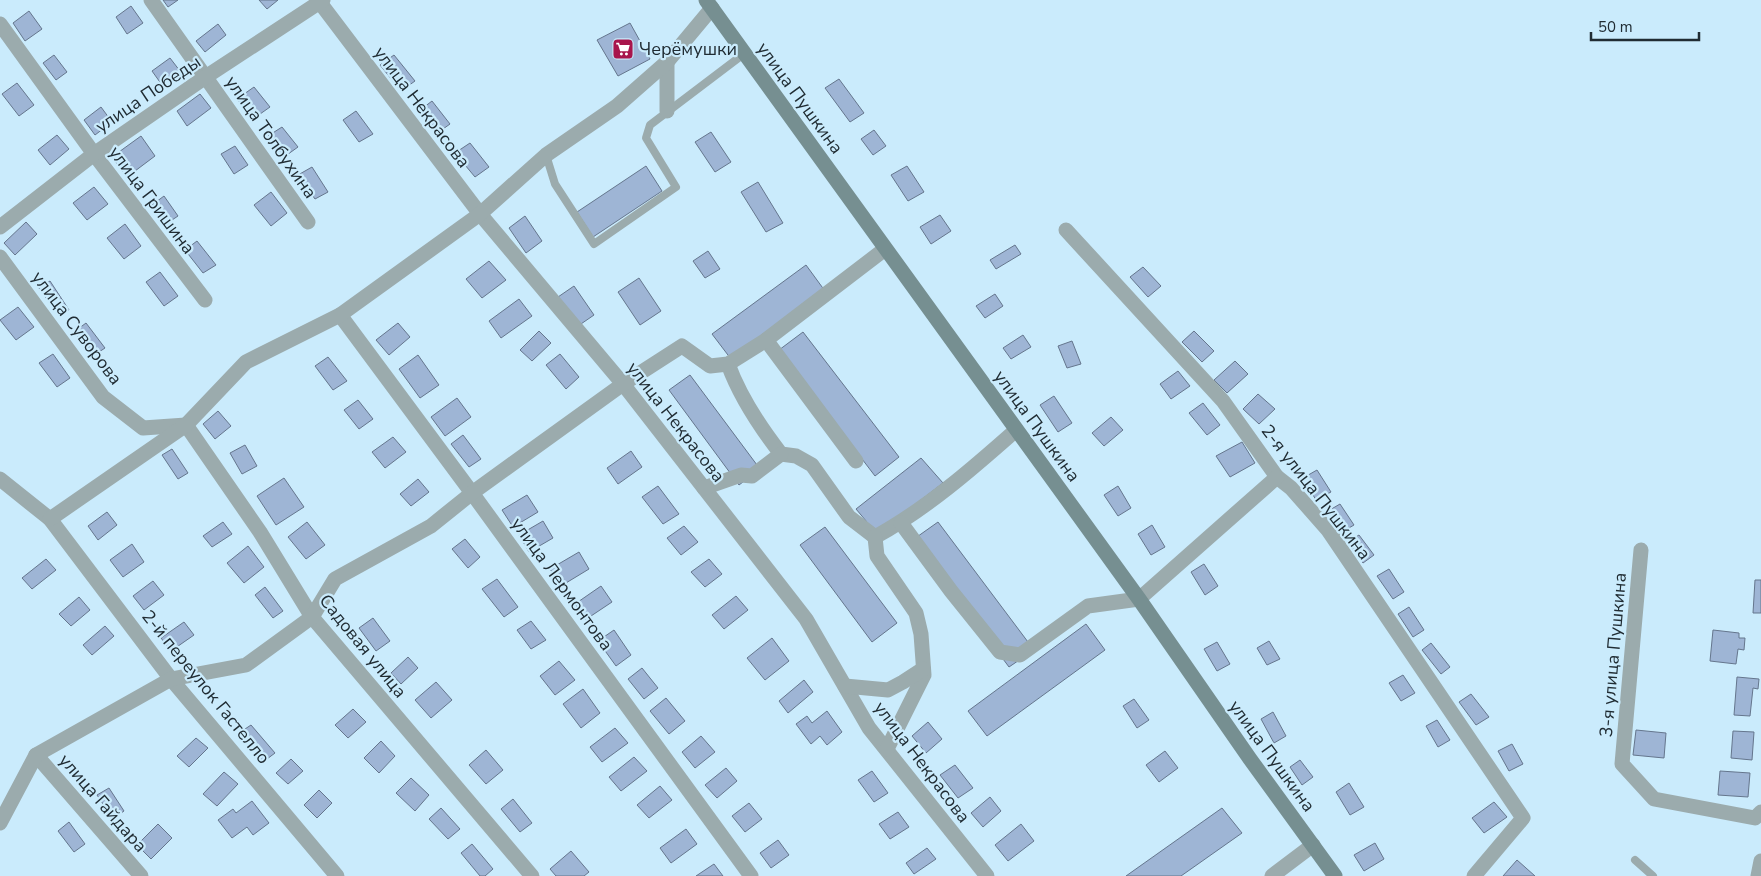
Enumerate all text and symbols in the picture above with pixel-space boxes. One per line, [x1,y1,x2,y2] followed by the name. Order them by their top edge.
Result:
[1591,10,1698,42] scale bar
[1598,17,1633,37] text: 50 m
[611,37,635,61] supermarket icon: Черёмушки
[639,37,737,61] place label: Черёмушки
[751,37,849,159] street label: улица Пушкина
[368,41,476,173] street label: улица Некрасова
[91,50,205,138] street label: улица Победы
[220,71,322,203] street label: улица Толбухина
[103,141,201,259] street label: улица Гришина
[26,266,128,390] street label: улица Суворова
[621,357,731,487] street label: улица Некрасова
[988,365,1086,487] street label: улица Пушкина
[1256,419,1376,565] street label: 2-я улица Пушкина
[506,513,618,655] street label: улица Лермонтова
[1594,572,1632,738] street label: 3-я улица Пушкина
[314,589,412,703] street label: Садовая улица
[136,605,276,769] street label: 2-й переулок Гастелло
[1223,695,1321,817] street label: улица Пушкина
[868,696,976,828] street label: улица Некрасова
[54,749,152,857] street label: улица Гайдара

